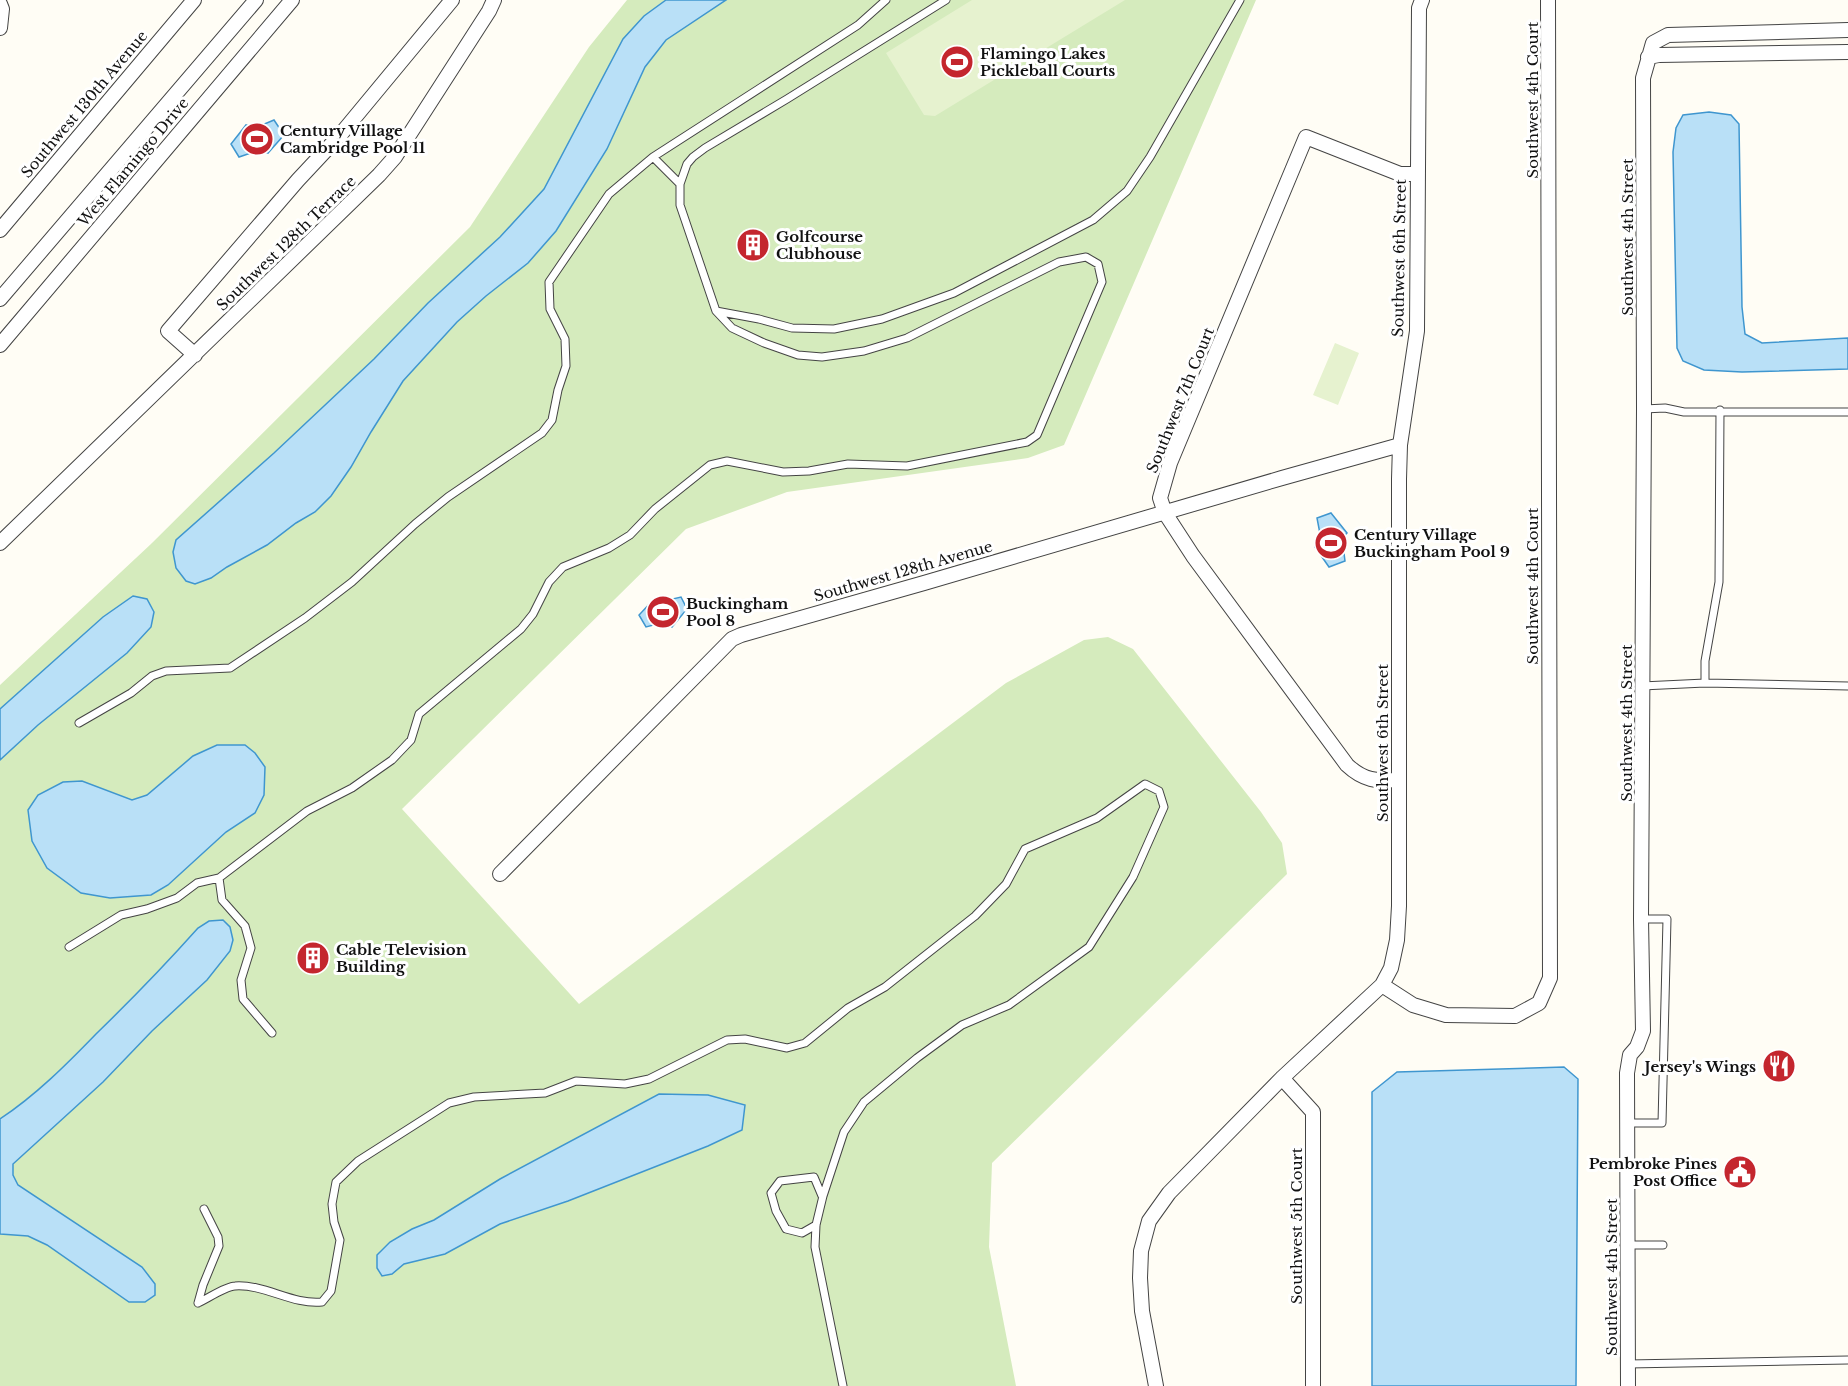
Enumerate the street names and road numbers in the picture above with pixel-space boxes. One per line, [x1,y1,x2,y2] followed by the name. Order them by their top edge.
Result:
[1523,21,1542,178] street label: Southwest 4th Court
[17,26,151,182] street label: Southwest 130th Avenue
[73,94,193,231] street label: West Flamingo Drive
[1618,158,1637,316] street label: Southwest 4th Street
[212,171,360,315] street label: Southwest 128th Terrace
[1388,178,1410,337] street label: Southwest 6th Street
[1142,324,1218,476] street label: Southwest 7th Court
[1523,507,1542,664] street label: Southwest 4th Court
[811,536,995,606] street label: Southwest 128th Avenue
[1617,644,1636,802] street label: Southwest 4th Street
[1373,664,1392,822] street label: Southwest 6th Street
[1287,1147,1306,1304] street label: Southwest 5th Court
[1602,1198,1621,1356] street label: Southwest 4th Street

